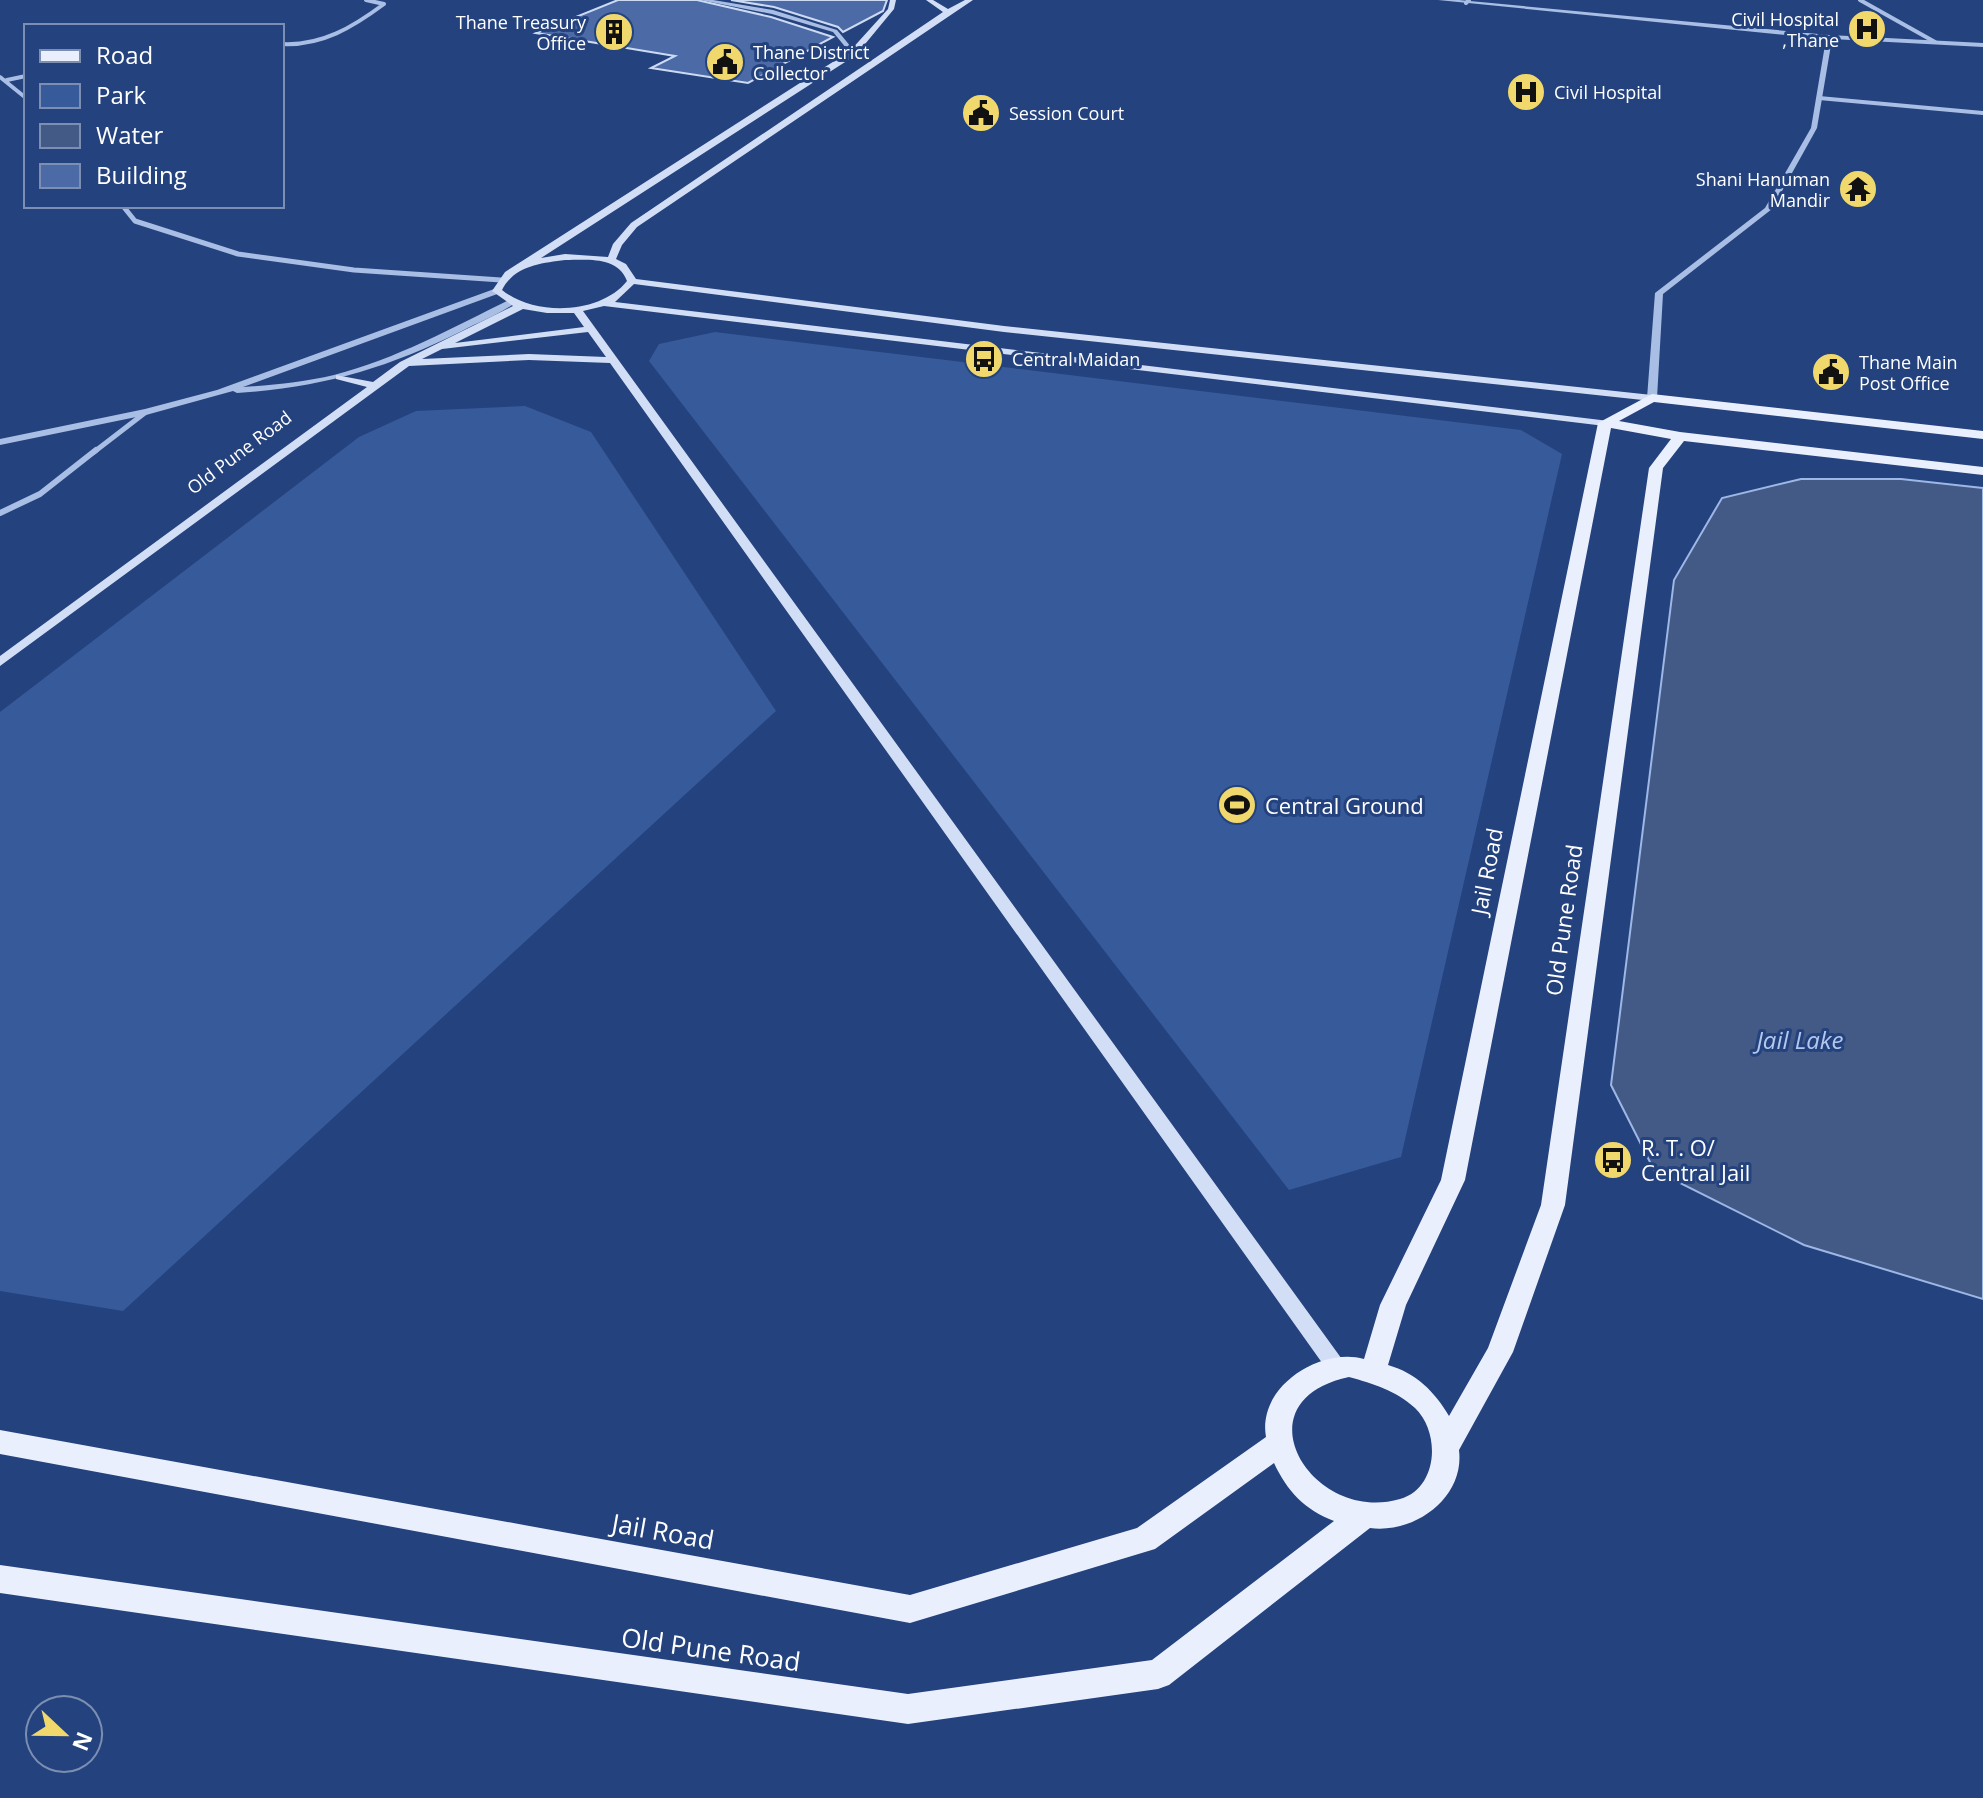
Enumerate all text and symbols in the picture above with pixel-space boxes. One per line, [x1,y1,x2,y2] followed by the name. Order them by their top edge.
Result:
[1731,7,1839,52] place label: Civil Hospital ,Thane
[1846,8,1888,50] hospital icon: Civil Hospital ,Thane
[456,10,587,55] place label: Thane Treasury Office
[593,11,635,53] building icon: Thane Treasury Office
[24,24,284,208] legend
[96,38,153,71] text: Road
[753,40,869,85] place label: Thane District Collector
[704,41,746,83] public building icon: Thane District Collector
[1505,71,1547,113] hospital icon: Civil Hospital
[96,78,147,111] text: Park
[1554,80,1662,104] place label: Civil Hospital
[960,92,1002,134] public building icon: Session Court
[1009,101,1124,125] place label: Session Court
[96,118,164,151] text: Water
[96,158,187,191] text: Building
[1696,167,1831,212] place label: Shani Hanuman Mandir
[1837,168,1879,210] temple icon: Shani Hanuman Mandir
[963,338,1005,380] bus stop icon: Central Maidan
[1012,347,1140,371] place label: Central Maidan
[1859,350,1958,395] place label: Thane Main Post Office
[1810,351,1852,393] public building icon: Thane Main Post Office
[182,405,296,499] street label: Old Pune Road
[1216,784,1258,826] sports icon: Central Ground
[1265,790,1424,820] place label: Central Ground
[1463,825,1509,919] street label: Jail Road
[1538,842,1588,998] street label: Old Pune Road
[1752,1023,1844,1056] water label: Jail Lake
[1641,1132,1750,1187] place label: R. T. O/ Central Jail
[1592,1139,1634,1181] bus stop icon: R. T. O/ Central Jail
[606,1504,717,1558] street label: Jail Road
[619,1619,803,1679] street label: Old Pune Road
[24,1694,104,1774] north arrow
[66,1728,101,1756] text: N

